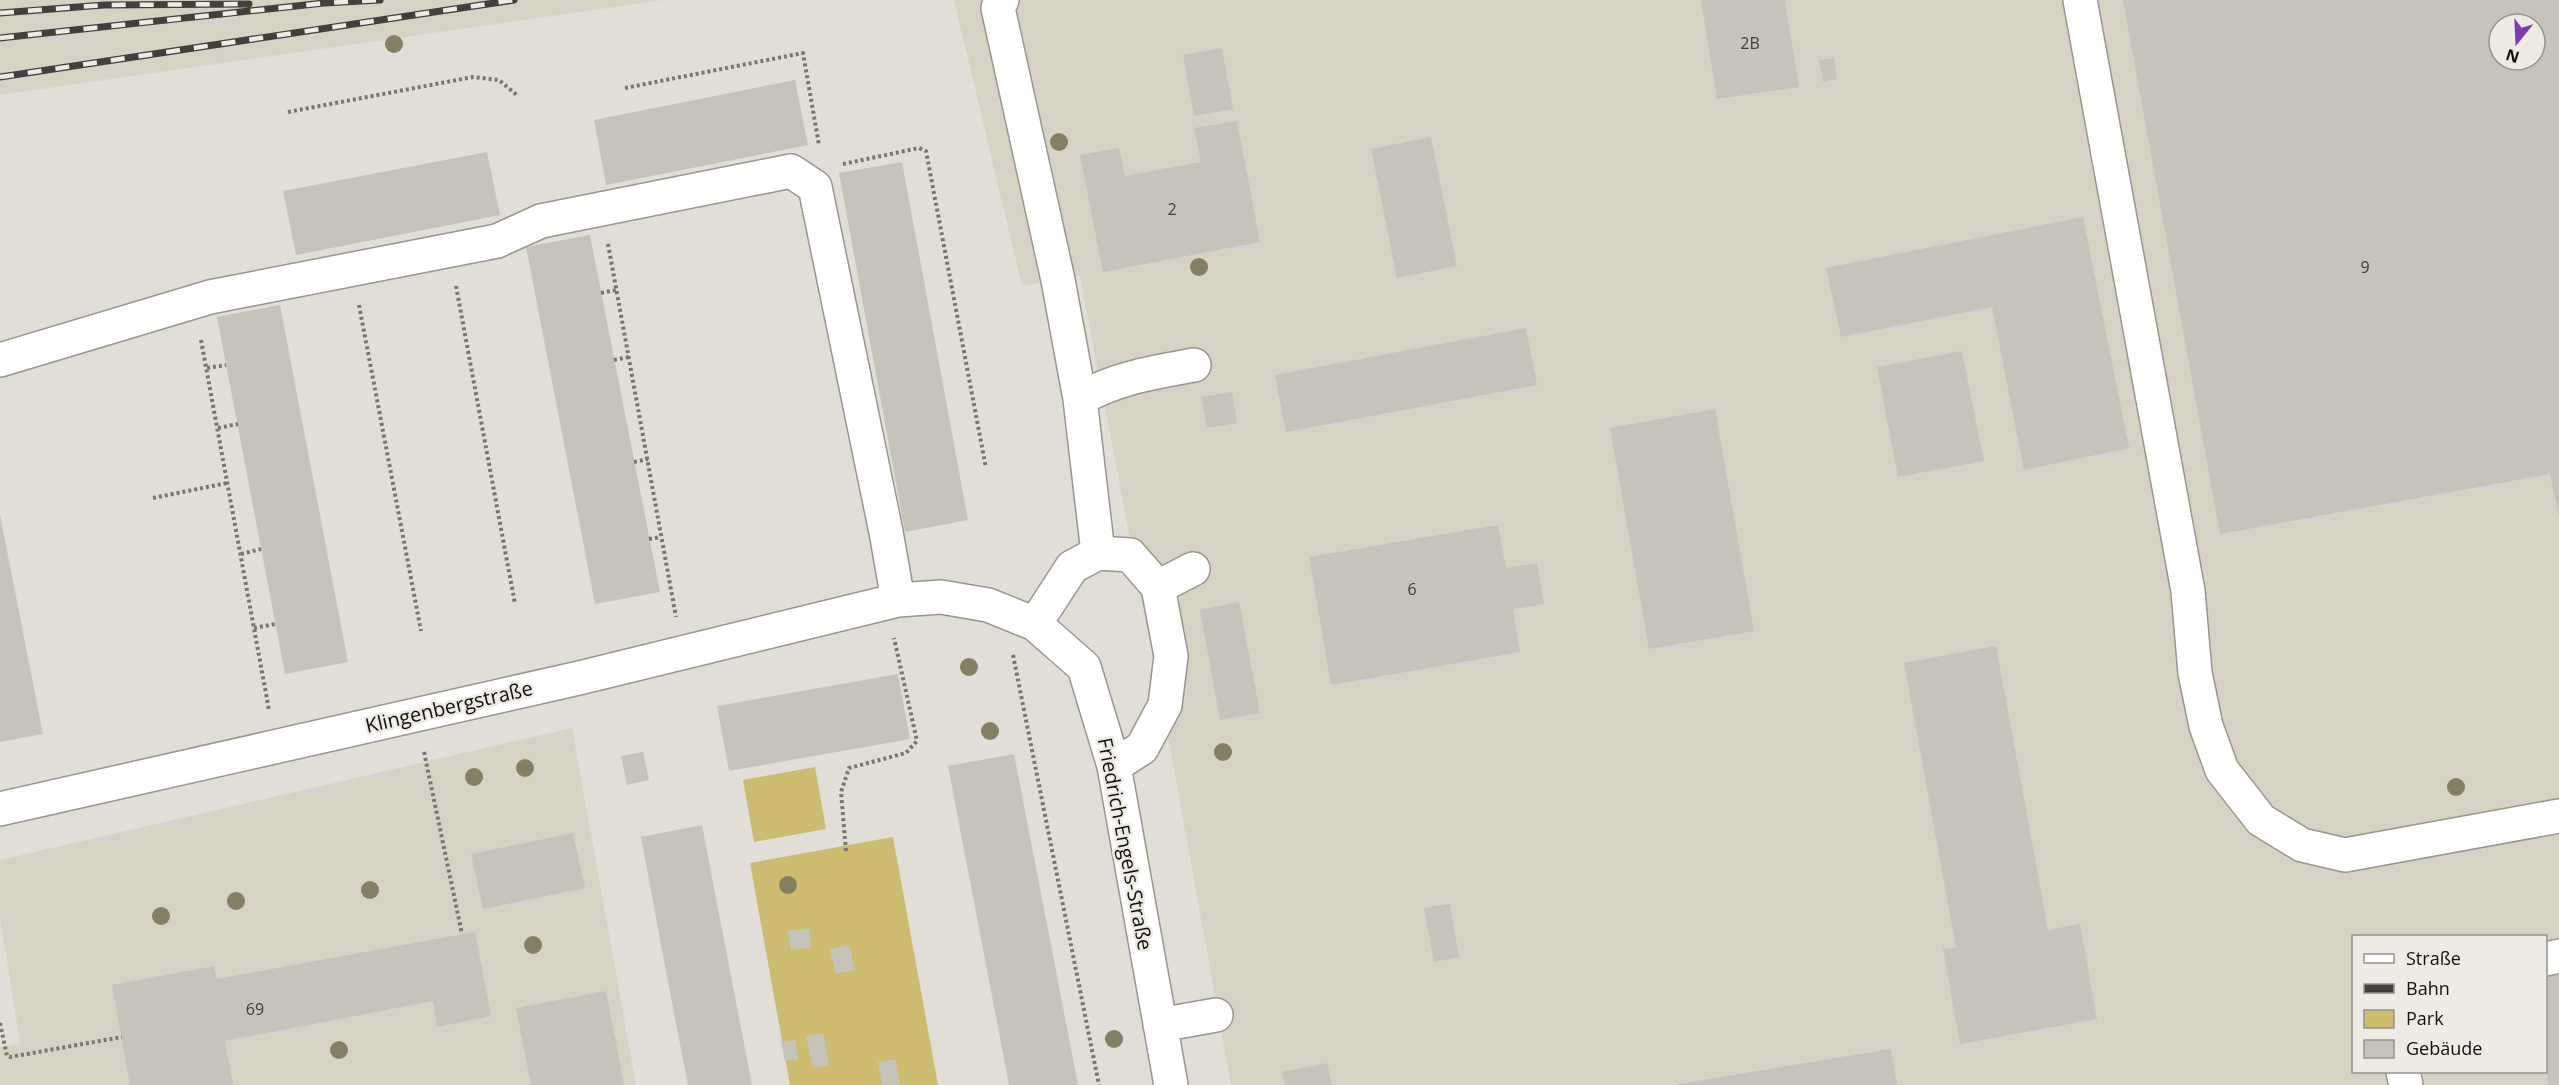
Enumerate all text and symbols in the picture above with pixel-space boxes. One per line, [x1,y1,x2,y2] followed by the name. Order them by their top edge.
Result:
[2487,12,2547,72] north arrow
[1740,32,1760,54] house number: 2B
[2503,44,2522,69] text: N
[1167,198,1177,220] house number: 2
[2360,256,2370,278] house number: 9
[1407,578,1417,600] house number: 6
[362,674,535,739] street label: Klingenbergstraße
[1092,735,1159,953] street label: Friedrich-Engels-Straße
[2352,935,2547,1073] legend
[2406,946,2461,970] text: Straße
[2406,976,2450,1000] text: Bahn
[246,998,264,1020] house number: 69
[2406,1006,2444,1030] text: Park
[2406,1036,2482,1060] text: Gebäude

